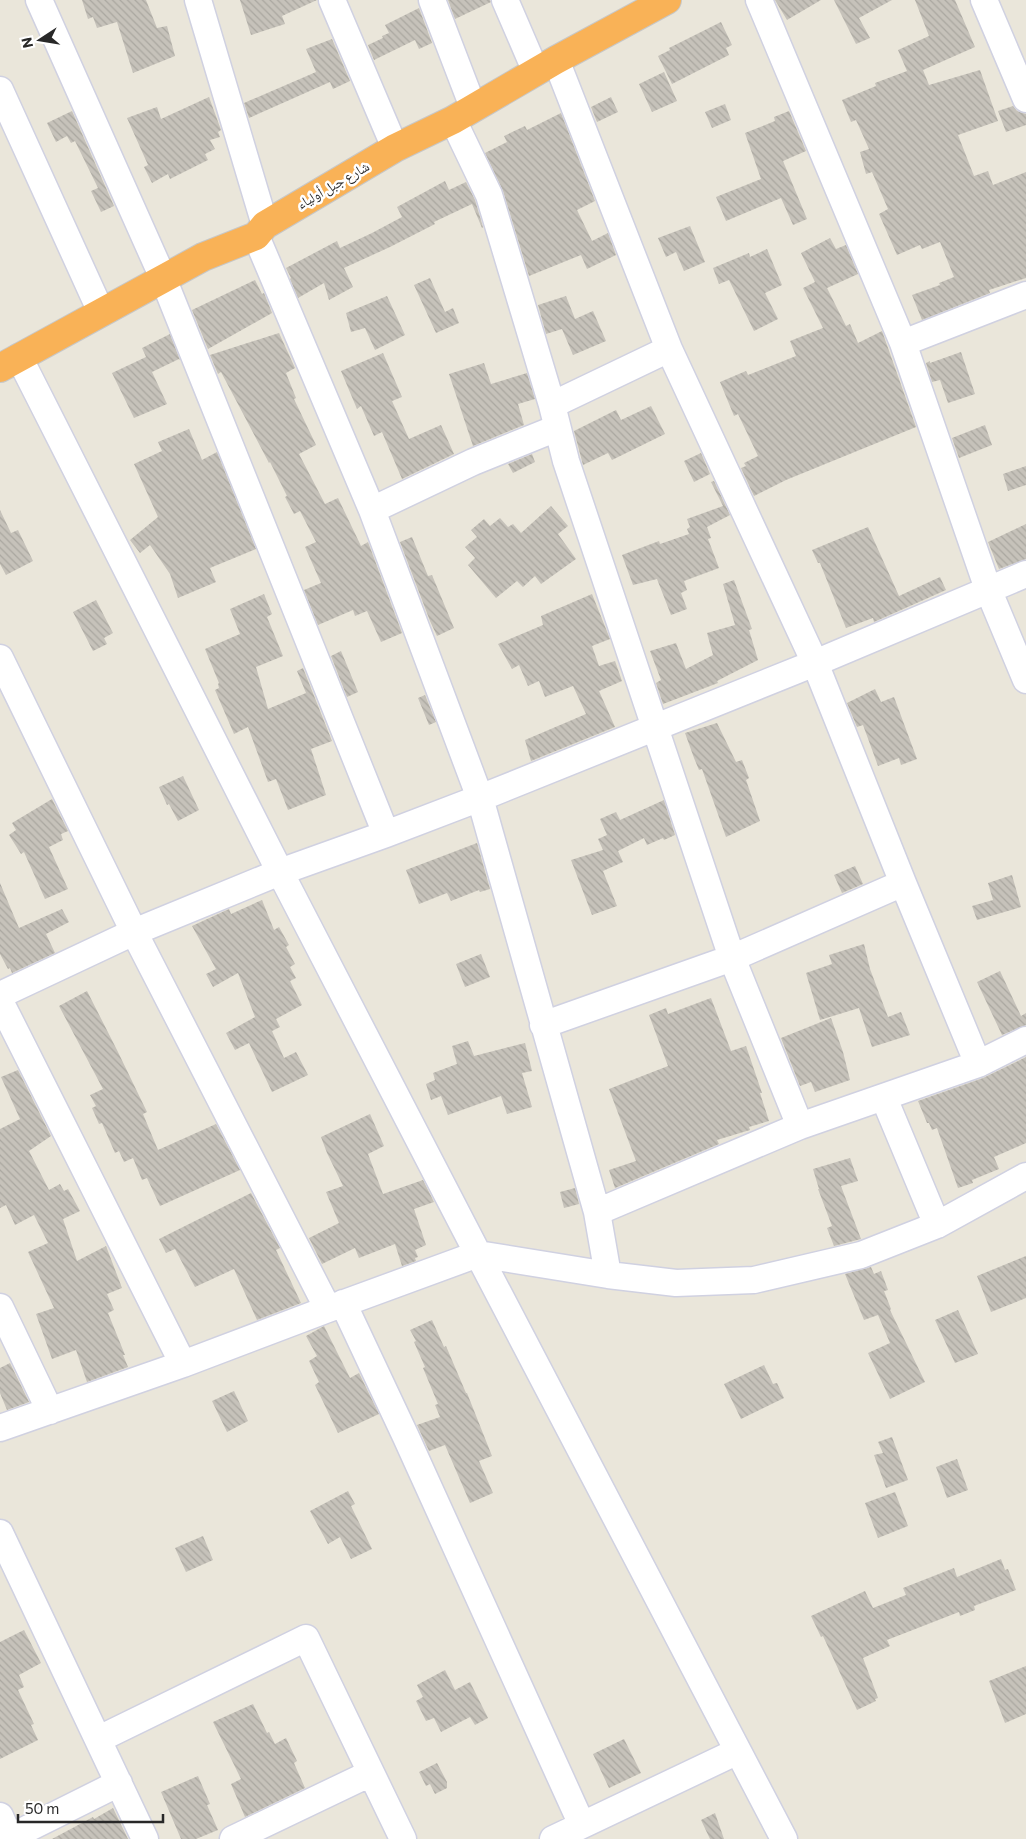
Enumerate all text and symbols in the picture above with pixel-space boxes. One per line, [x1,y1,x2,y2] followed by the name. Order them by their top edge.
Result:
[15,15,65,65] north arrow
[17,36,36,50] text: N
[294,157,373,214] street label: شارع جبل أولياء
[18,1792,162,1824] scale bar
[25,1799,59,1817] text: 50 m

